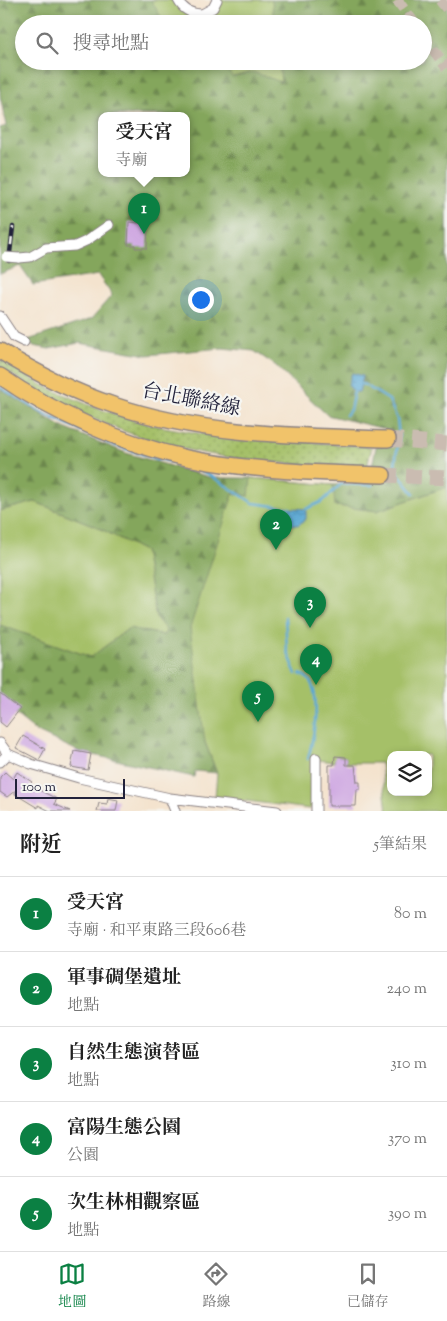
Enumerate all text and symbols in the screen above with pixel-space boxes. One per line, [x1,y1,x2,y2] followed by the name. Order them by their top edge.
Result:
[15,15,432,70] search box
[33,29,61,57] icon: search
[73,31,149,58] text: 搜尋地點
[98,112,190,177] popup
[115,120,173,147] text: 受天宮
[115,150,148,173] text: 寺廟
[128,193,160,234] pin: 1
[188,287,214,313] your location
[139,377,243,425] street label: 台北聯絡線
[260,509,292,550] pin: 2
[294,587,326,628] pin: 3
[300,644,332,685] pin: 4
[242,681,274,722] pin: 5
[387,751,432,796] map controls
[387,751,432,796] button: layers
[15,776,125,799] scale bar
[22,778,56,798] text: 100 m
[20,831,62,861] text: 附近
[374,834,427,857] text: 5筆結果
[67,890,124,917] text: 受天宮
[33,903,39,926] text: 1
[394,903,427,926] text: 80 m
[67,920,246,943] text: 寺廟 · 和平東路三段606巷
[67,965,181,992] text: 軍事碉堡遺址
[32,978,40,1001] text: 2
[386,978,427,1001] text: 240 m
[67,995,99,1018] text: 地點
[67,1040,200,1067] text: 自然生態演替區
[33,1053,39,1076] text: 3
[390,1053,427,1076] text: 310 m
[67,1070,99,1093] text: 地點
[67,1115,181,1142] text: 富陽生態公園
[32,1128,40,1151] text: 4
[388,1128,427,1151] text: 370 m
[67,1145,99,1168] text: 公園
[67,1190,200,1217] text: 次生林相觀察區
[33,1203,39,1226] text: 5
[388,1203,427,1226] text: 390 m
[67,1220,99,1243] text: 地點
[58,1260,86,1313] tab: 地圖
[202,1260,230,1313] tab: 路線
[347,1260,389,1313] tab: 已儲存

